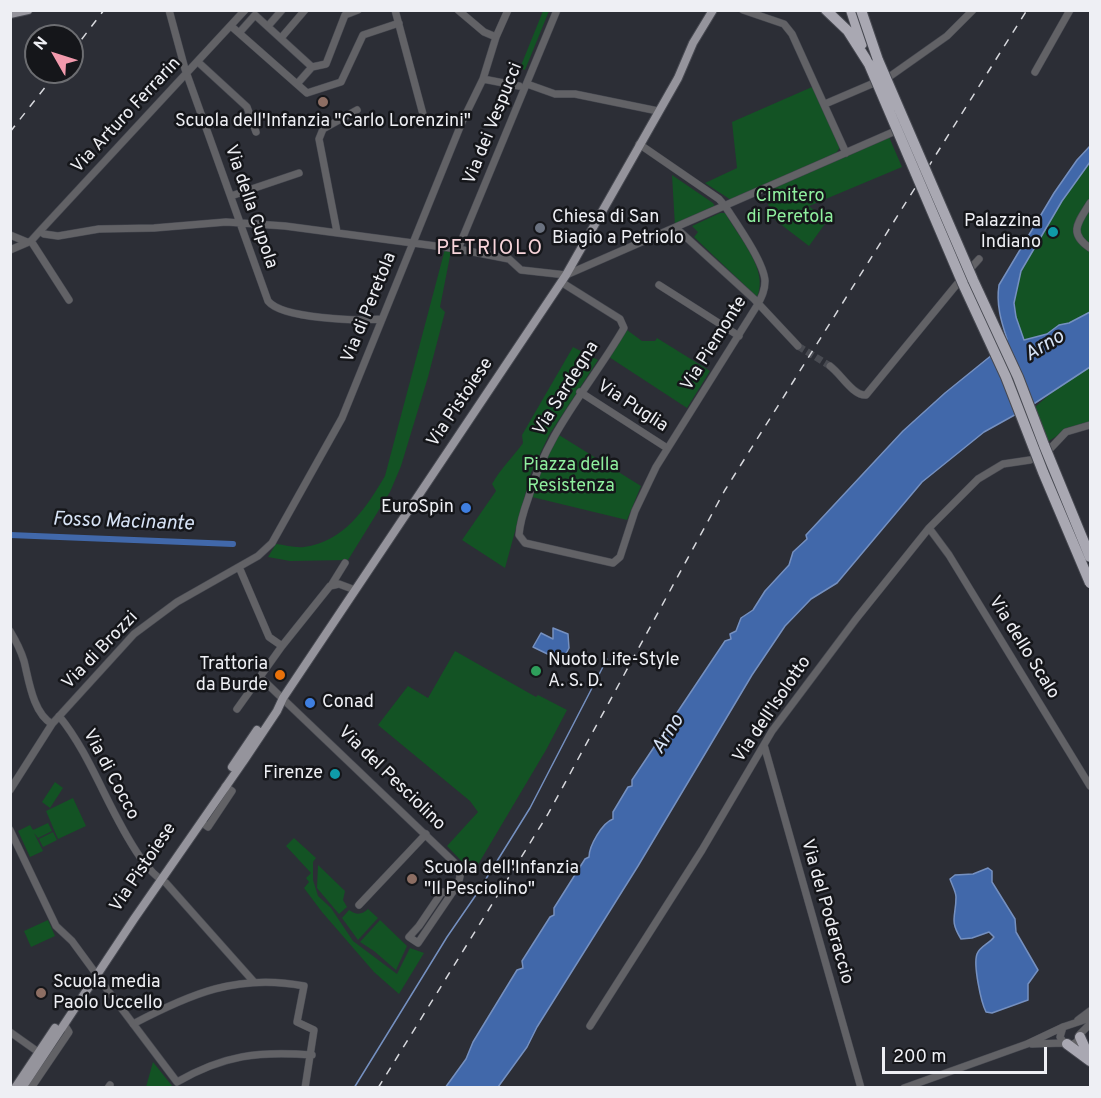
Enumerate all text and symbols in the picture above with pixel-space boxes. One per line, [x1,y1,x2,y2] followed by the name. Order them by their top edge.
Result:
[24,24,84,84] north arrow
[30,33,53,55] text: N
[68,54,186,178] street label: Via Arturo Ferrarin
[460,60,528,188] street label: Via dei Vespucci
[316,95,330,109] marker: Scuola dell'Infanzia "Carlo Lorenzini"
[175,111,471,133] place label: Scuola dell'Infanzia "Carlo Lorenzini"
[219,142,281,272] street label: Via della Cupola
[746,186,834,228] park label: Cimitero di Peretola
[552,207,684,250] place label: Chiesa di San Biagio a Petriolo
[964,211,1041,254] place label: Palazzina Indiano
[533,221,547,235] marker: Chiesa di San Biagio a Petriolo
[1046,225,1060,239] marker: Palazzina Indiano
[436,238,544,262] district label: PETRIOLO
[338,250,402,366] street label: Via di Peretola
[677,293,753,395] street label: Via Piemonte
[1021,326,1069,368] water label: Arno
[529,338,605,440] street label: Via Sardegna
[423,354,499,452] street label: Via Pistoiese
[593,376,671,438] street label: Via Puglia
[523,455,619,498] park label: Piazza della Resistenza
[381,497,454,519] place label: EuroSpin
[459,501,473,515] marker: EuroSpin
[52,509,194,537] water label: Fosso Macinante
[983,593,1063,703] street label: Via dello Scalo
[59,608,143,694] street label: Via di Brozzi
[548,650,680,692] place label: Nuoto Life-Style A. S. D.
[729,653,817,767] street label: Via dell'Isolotto
[196,654,268,696] place label: Trattoria da Burde
[529,664,543,678] marker: Nuoto Life-Style A. S. D.
[273,668,287,682] marker: Trattoria da Burde
[322,692,374,714] place label: Conad
[303,696,317,710] marker: Conad
[648,711,690,759] water label: Arno
[333,722,449,836] street label: Via del Pesciolino
[77,726,143,824] street label: Via di Cocco
[263,763,323,785] place label: Firenze
[328,767,342,781] marker: Firenze
[106,819,182,917] street label: Via Pistoiese
[795,837,857,987] street label: Via del Poderaccio
[424,858,579,900] place label: Scuola dell'Infanzia "Il Pesciolino"
[405,872,419,886] marker: Scuola dell'Infanzia "Il Pesciolino"
[53,972,163,1014] place label: Scuola media Paolo Uccello
[34,986,48,1000] marker: Scuola media Paolo Uccello
[885,1035,1050,1073] scale bar
[893,1046,946,1069] text: 200 m

